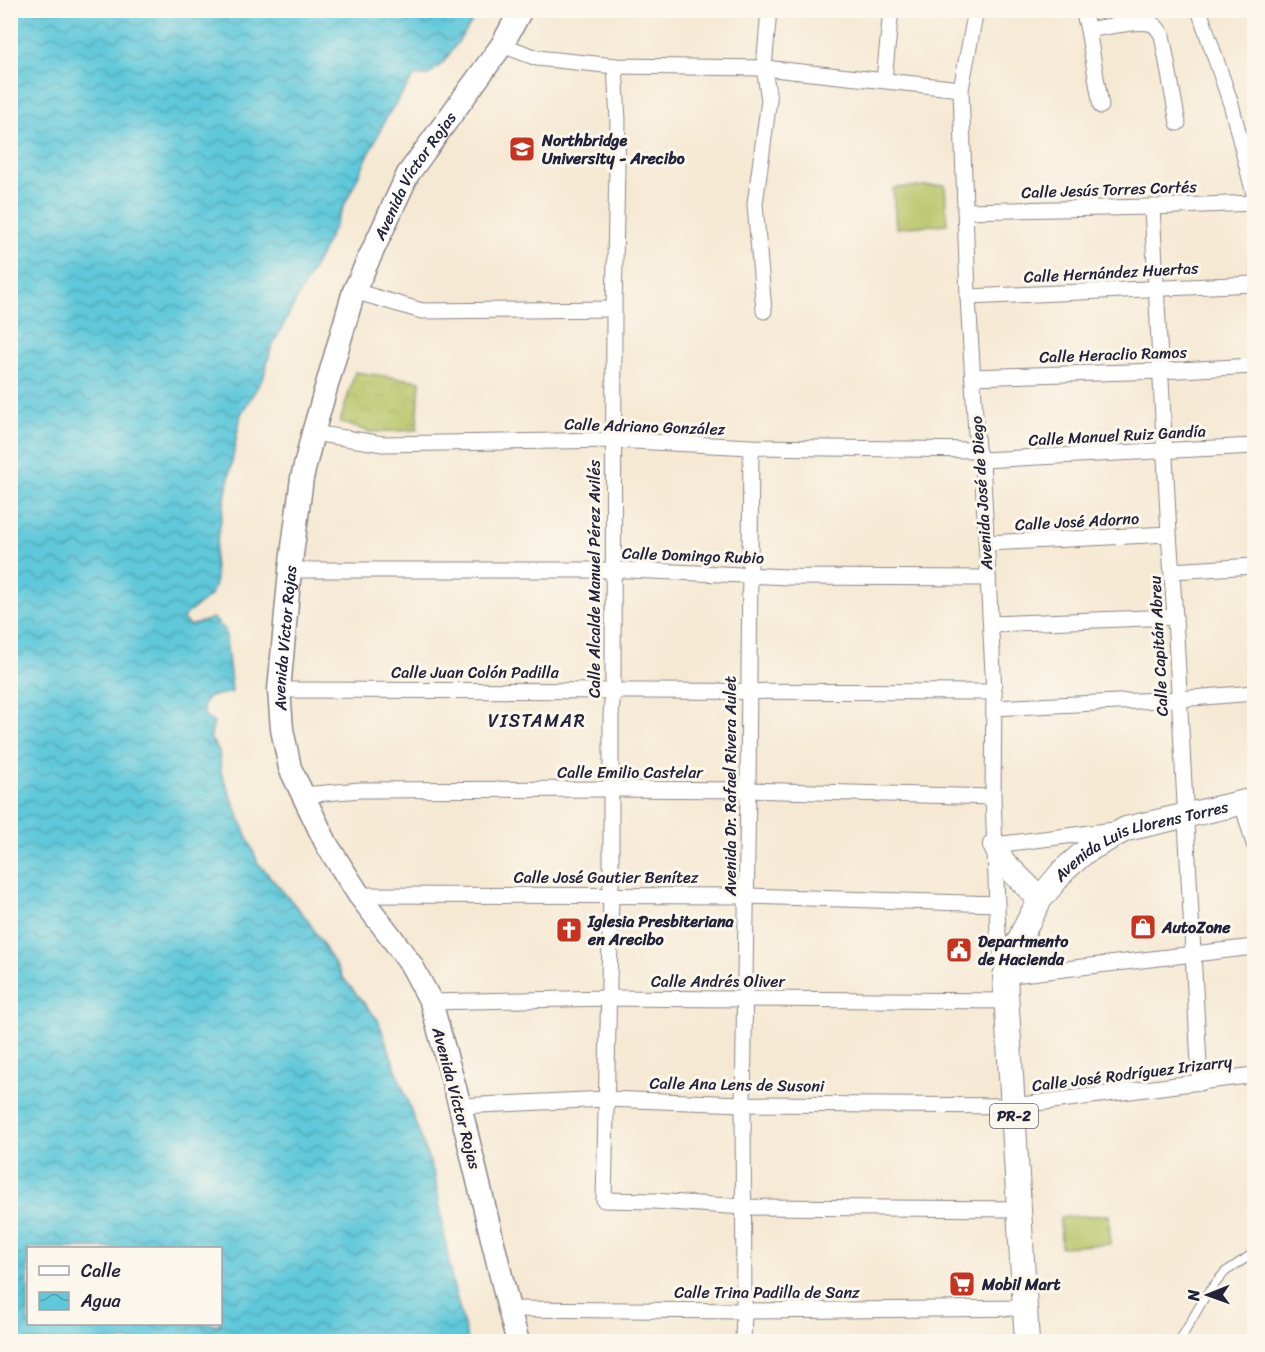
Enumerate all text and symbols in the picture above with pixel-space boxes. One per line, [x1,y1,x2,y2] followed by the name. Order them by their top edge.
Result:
[365,105,465,246] street label: Avenida Víctor Rojas
[541,126,685,173] place label: Northbridge University - Arecibo
[507,134,537,164] school or university icon: Northbridge University - Arecibo
[1021,172,1198,207] street label: Calle Jesús Torres Cortés
[1023,253,1200,292] street label: Calle Hernández Huertas
[1039,337,1188,372] street label: Calle Heraclio Ramos
[564,409,726,444] street label: Calle Adriano González
[962,415,1001,572] street label: Avenida José de Diego
[1028,416,1206,455] street label: Calle Manuel Ruiz Gandía
[580,459,609,698] street label: Calle Alcalde Manuel Pérez Avilés
[1014,504,1140,539] street label: Calle José Adorno
[621,539,764,572] street label: Calle Domingo Rubio
[265,563,306,713] street label: Avenida Víctor Rojas
[1140,575,1177,717] street label: Calle Capitán Abreu
[391,658,560,687] street label: Calle Juan Colón Padilla
[716,676,745,897] street label: Avenida Dr. Rafael Rivera Aulet
[488,705,586,737] district label: VISTAMAR
[557,758,704,787] street label: Calle Emilio Castelar
[1045,792,1232,889] street label: Avenida Luis Llorens Torres
[514,863,699,892] street label: Calle José Gautier Benítez
[587,907,735,954] place label: Iglesia Presbiteriana en Arecibo
[1128,912,1158,942] shop icon: AutoZone
[1161,913,1231,942] place label: AutoZone
[554,915,584,945] church icon: Iglesia Presbiteriana en Arecibo
[978,927,1069,974] place label: Departmento de Hacienda
[944,935,974,965] public building icon: Departmento de Hacienda
[651,967,787,996] street label: Calle Andrés Oliver
[423,1023,490,1173] street label: Avenida Víctor Rojas
[1030,1047,1235,1100] street label: Calle José Rodríguez Irizarry
[649,1068,825,1101] street label: Calle Ana Lens de Susoni
[990,1104,1038,1128] road number: PR-2
[27,1247,222,1325] legend
[81,1255,121,1287] text: Calle
[1178,1265,1238,1325] north arrow
[947,1269,977,1299] supermarket icon: Mobil Mart
[981,1270,1060,1299] place label: Mobil Mart
[674,1278,860,1307] street label: Calle Trina Padilla de Sanz
[80,1285,122,1317] text: Agua
[1179,1289,1208,1302] text: N

